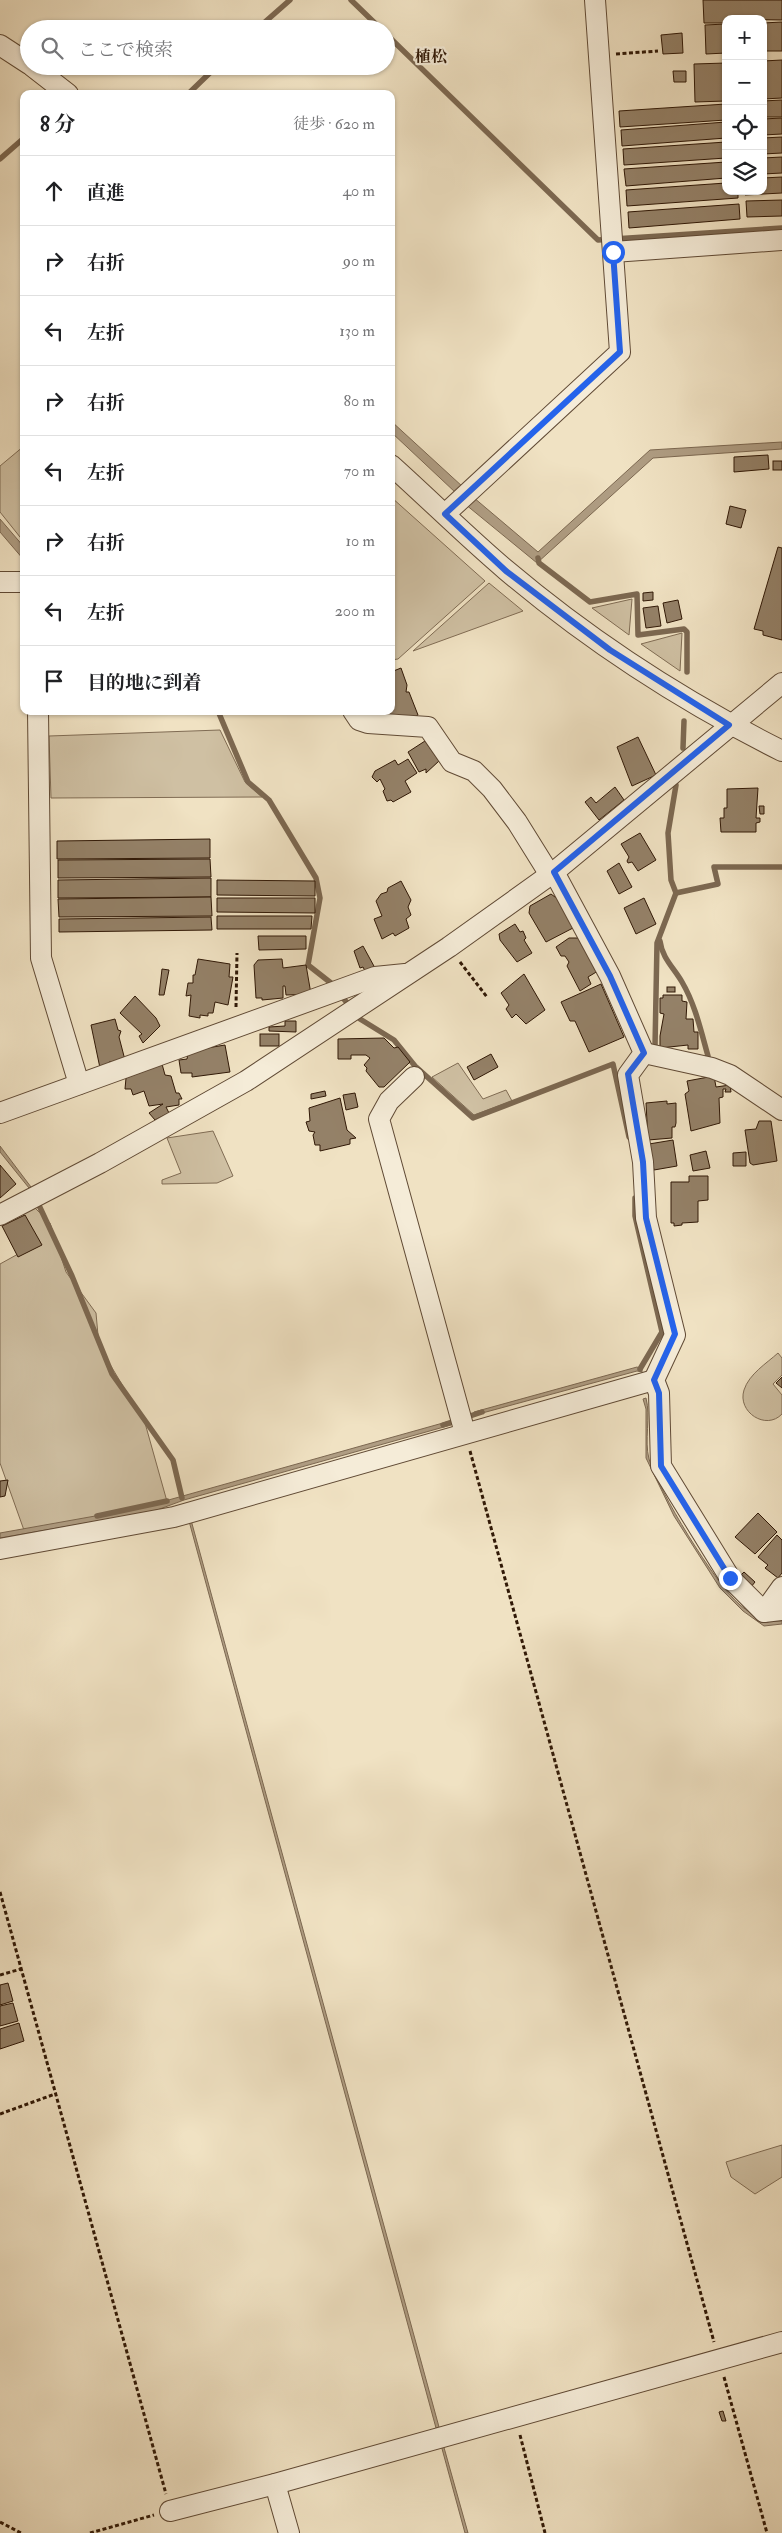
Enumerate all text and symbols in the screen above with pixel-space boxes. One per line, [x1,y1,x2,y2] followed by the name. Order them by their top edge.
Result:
[722,15,767,195] map controls
[722,15,767,60] button: +
[20,20,395,75] search box
[38,34,66,62] icon: search
[78,38,173,62] text: ここで検索
[415,47,447,67] district label: 植松
[722,60,767,105] button: −
[722,105,767,150] button: locate
[40,111,75,138] text: 8 分
[293,114,375,134] text: 徒歩 · 620 m
[722,150,767,195] button: layers
[40,177,68,205] icon: ahead
[87,181,125,205] text: 直進
[342,181,375,201] text: 40 m
[602,241,625,264] route start
[40,247,68,275] icon: right
[87,251,125,275] text: 右折
[343,251,375,271] text: 90 m
[40,317,68,345] icon: left
[87,321,125,345] text: 左折
[339,321,375,341] text: 130 m
[40,387,68,415] icon: right
[87,391,125,415] text: 右折
[344,391,375,411] text: 80 m
[40,457,68,485] icon: left
[87,461,125,485] text: 左折
[344,461,375,481] text: 70 m
[40,527,68,555] icon: right
[87,531,125,555] text: 右折
[345,531,375,551] text: 10 m
[40,597,68,625] icon: left
[87,601,125,625] text: 左折
[335,601,375,621] text: 200 m
[40,667,68,695] icon: arrive
[87,671,201,695] text: 目的地に到着
[719,1567,742,1590] route end

